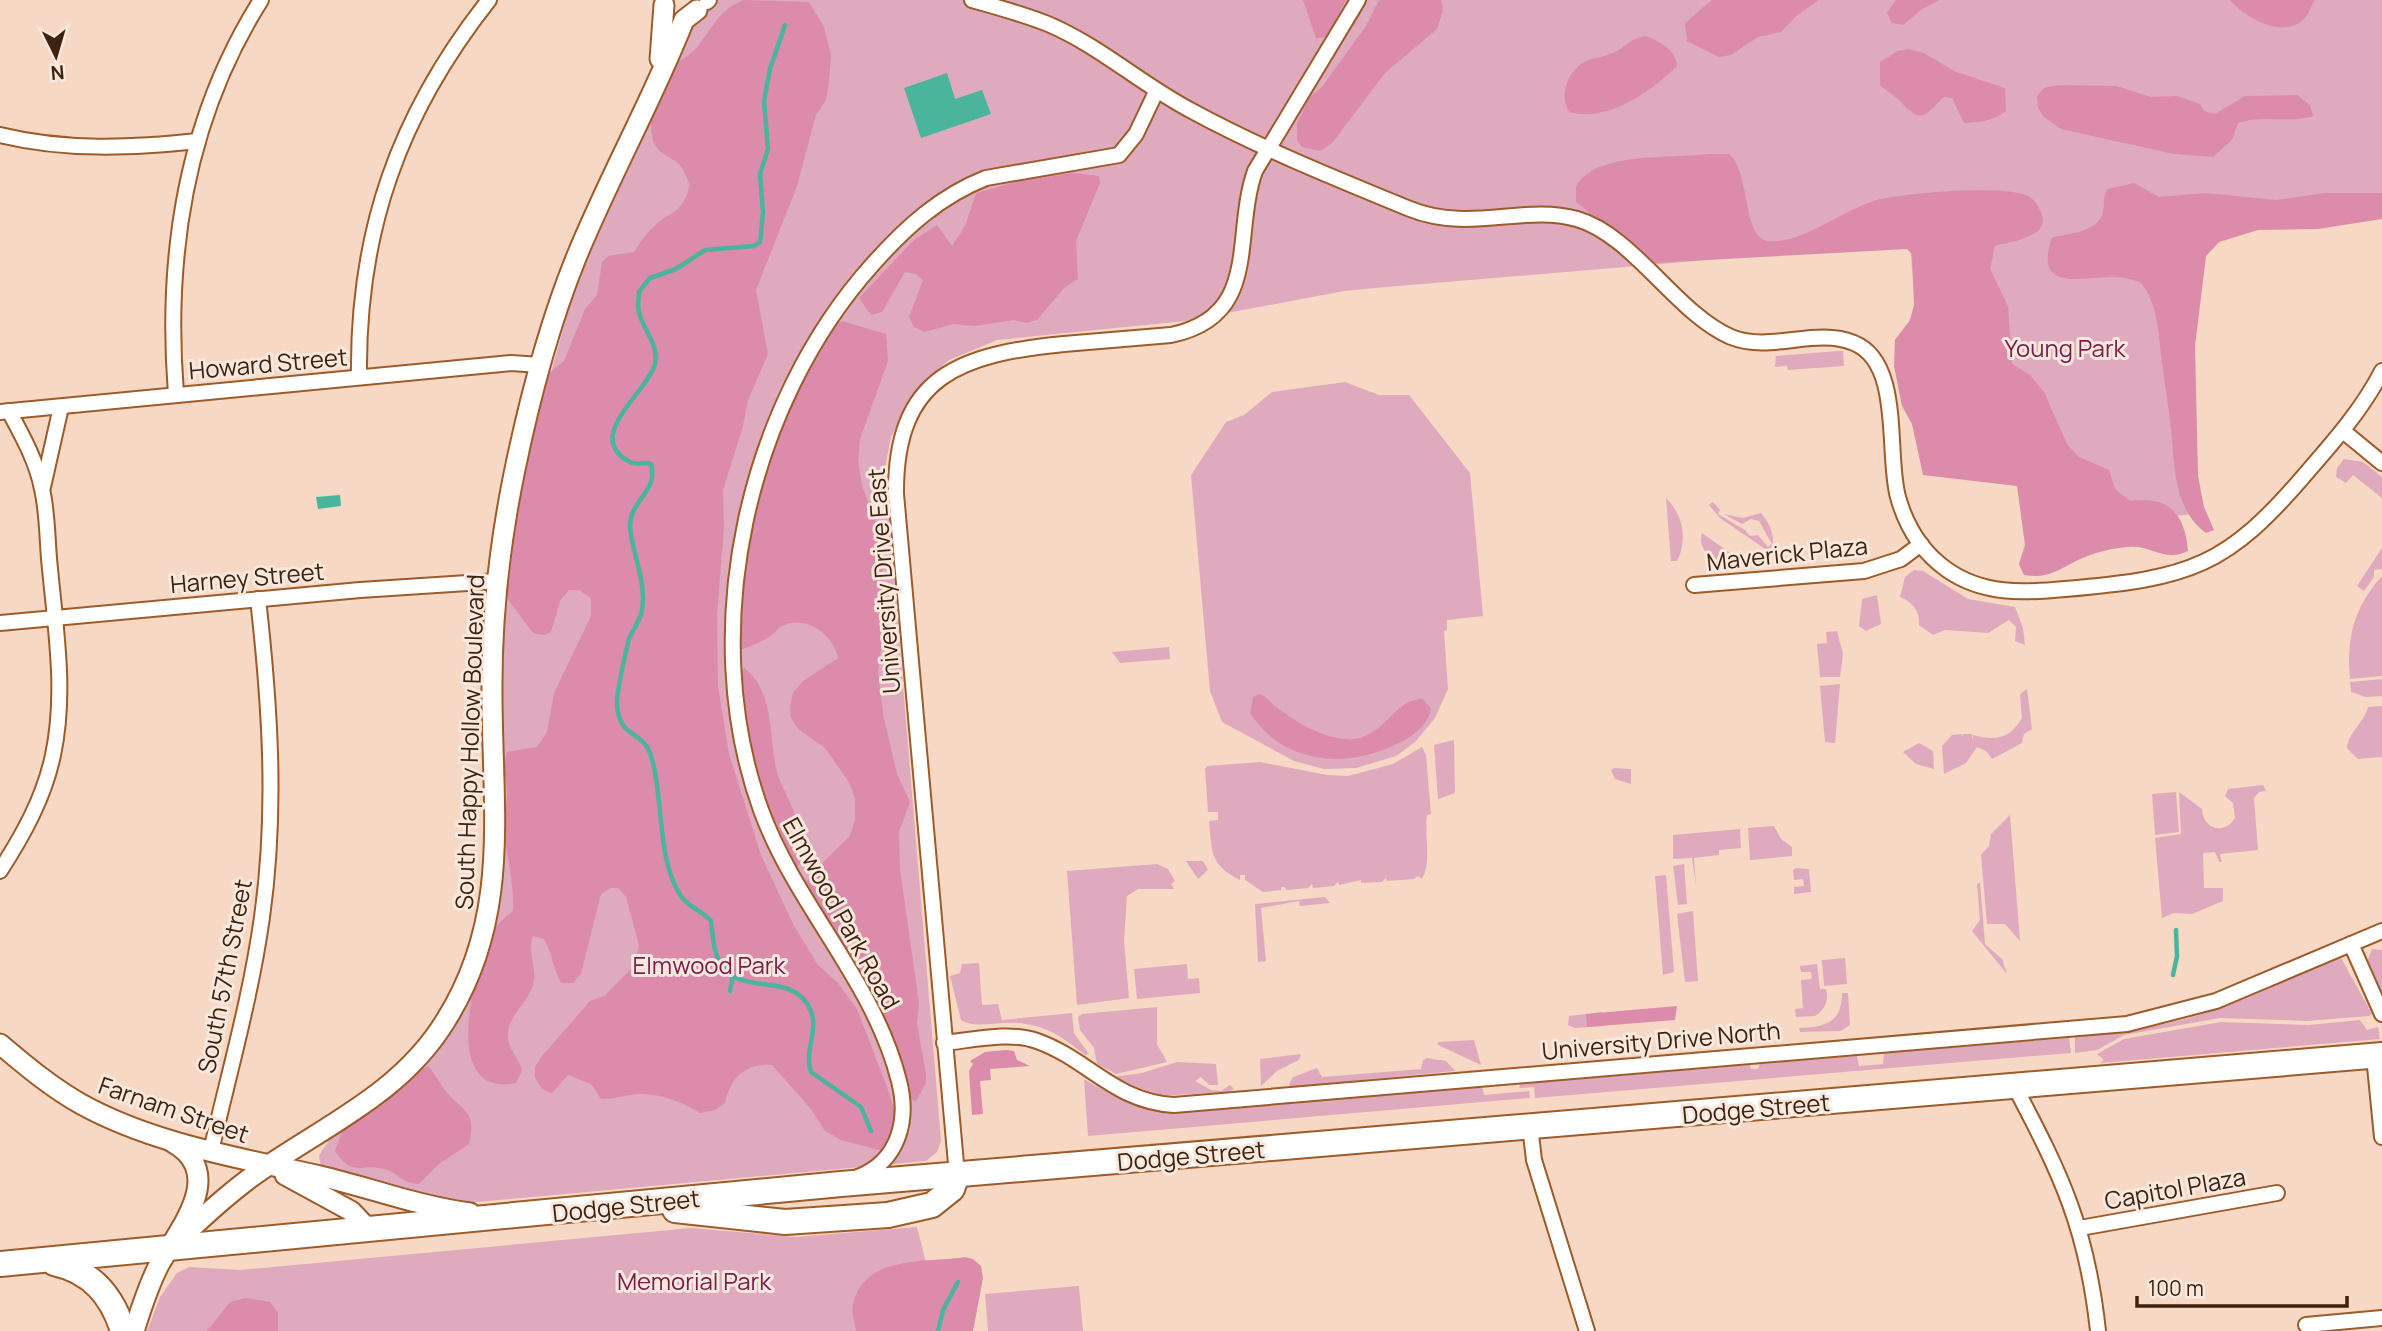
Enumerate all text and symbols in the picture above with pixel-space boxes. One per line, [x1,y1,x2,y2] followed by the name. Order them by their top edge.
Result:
[21,21,91,91] north arrow
[50,59,65,86] text: N
[2005,331,2127,364] park label: Young Park
[187,340,349,386] street label: Howard Street
[859,467,907,695] street label: University Drive East
[1705,528,1869,578] street label: Maverick Plaza
[169,554,325,600] street label: Harney Street
[447,574,491,910] street label: South Happy Hollow Boulevard
[776,811,908,1015] street label: Elmwood Park Road
[189,876,259,1076] street label: South 57th Street
[633,948,786,981] park label: Elmwood Park
[1540,1013,1782,1067] street label: University Drive North
[94,1068,254,1150] street label: Farnam Street
[1681,1085,1831,1131] street label: Dodge Street
[1116,1132,1266,1178] street label: Dodge Street
[2102,1159,2248,1217] street label: Capitol Plaza
[551,1181,701,1229] street label: Dodge Street
[617,1264,772,1297] park label: Memorial Park
[2137,1264,2347,1308] scale bar
[2148,1274,2204,1302] text: 100 m

